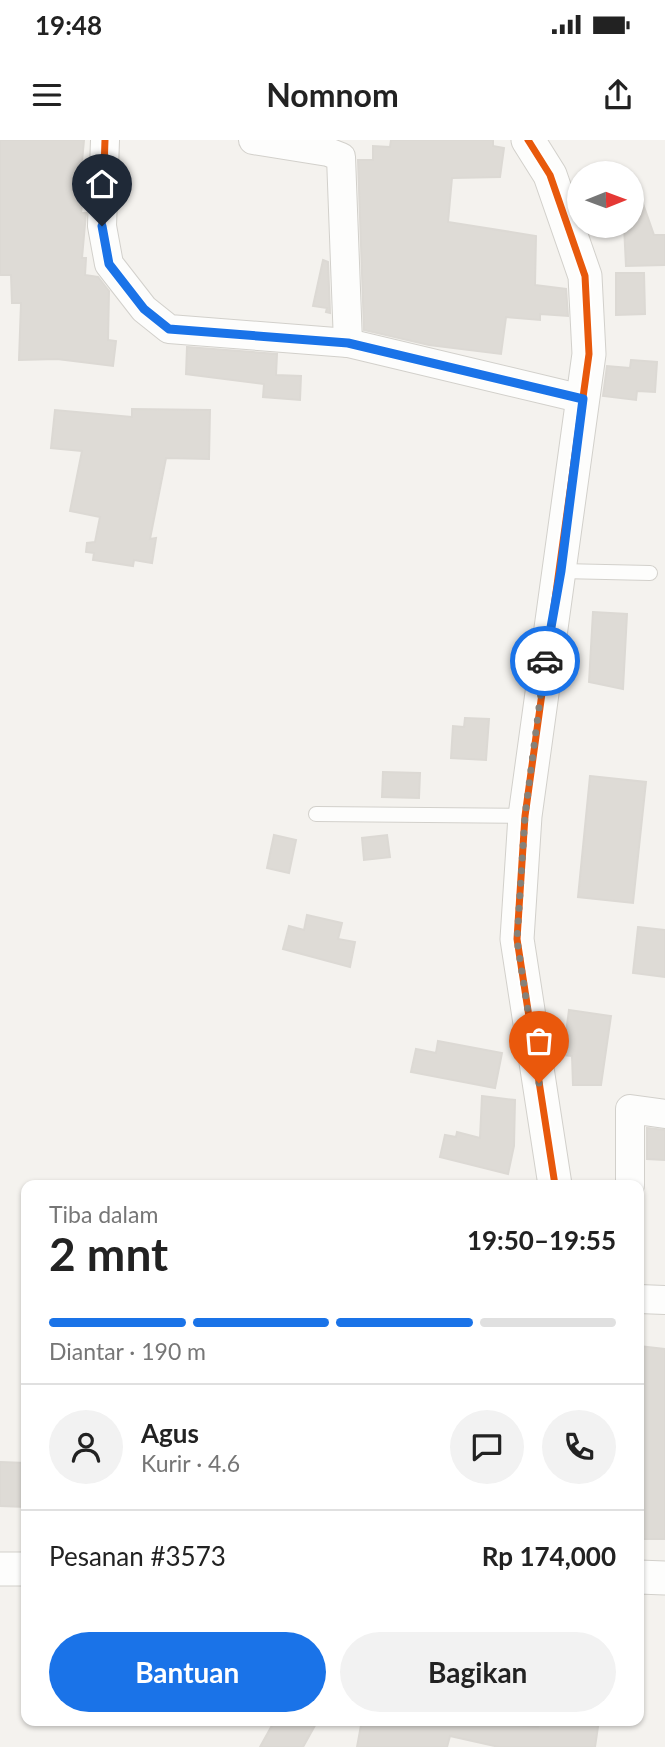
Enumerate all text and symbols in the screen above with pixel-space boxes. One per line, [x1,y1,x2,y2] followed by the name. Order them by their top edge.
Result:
[35,9,102,41] text: 19:48
[266,75,399,114] text: Nomnom
[28,76,66,114] icon: menu
[599,76,637,114] icon: share
[72,154,132,226] pin
[567,161,644,238] north arrow
[567,161,644,238] map controls
[83,165,121,203] icon: home
[510,626,580,696] courier
[526,642,564,680] icon: car
[509,1011,569,1083] pin
[520,1022,558,1060] icon: bag
[49,1200,158,1228] text: Tiba dalam
[467,1224,616,1256] text: 19:50–19:55
[49,1226,168,1281] text: 2 mnt
[49,1337,206,1365] text: Diantar · 190 m
[49,1410,123,1484] button: person
[450,1410,524,1484] button: chat
[542,1410,616,1484] button: phone
[141,1417,199,1449] text: Agus
[141,1449,240,1477] text: Kurir · 4.6
[49,1540,226,1572] text: Pesanan #3573
[482,1540,616,1572] text: Rp 174,000
[49,1632,326,1712] button: Bantuan
[340,1632,616,1712] button: Bagikan

